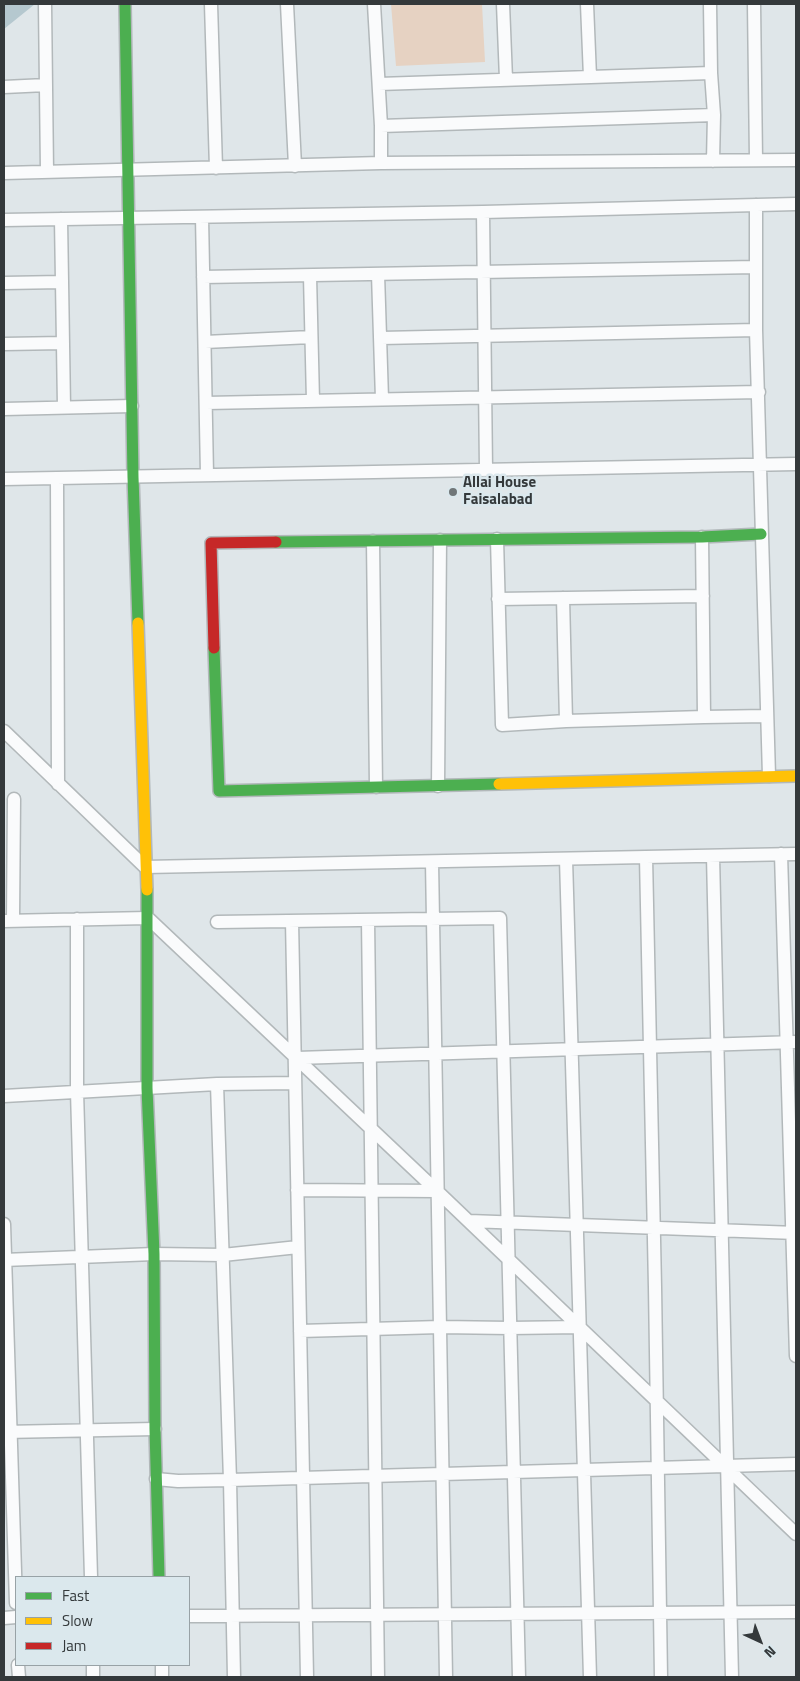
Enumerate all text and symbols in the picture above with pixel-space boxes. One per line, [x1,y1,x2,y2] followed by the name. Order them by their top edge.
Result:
[463,474,536,509] place label: Allai House Faisalabad
[447,486,459,498] marker: Allai House Faisalabad
[15,1576,190,1666] legend
[62,1584,89,1607] text: Fast
[62,1609,93,1632] text: Slow
[735,1616,785,1666] north arrow
[62,1634,86,1657] text: Jam
[760,1641,781,1663] text: N

